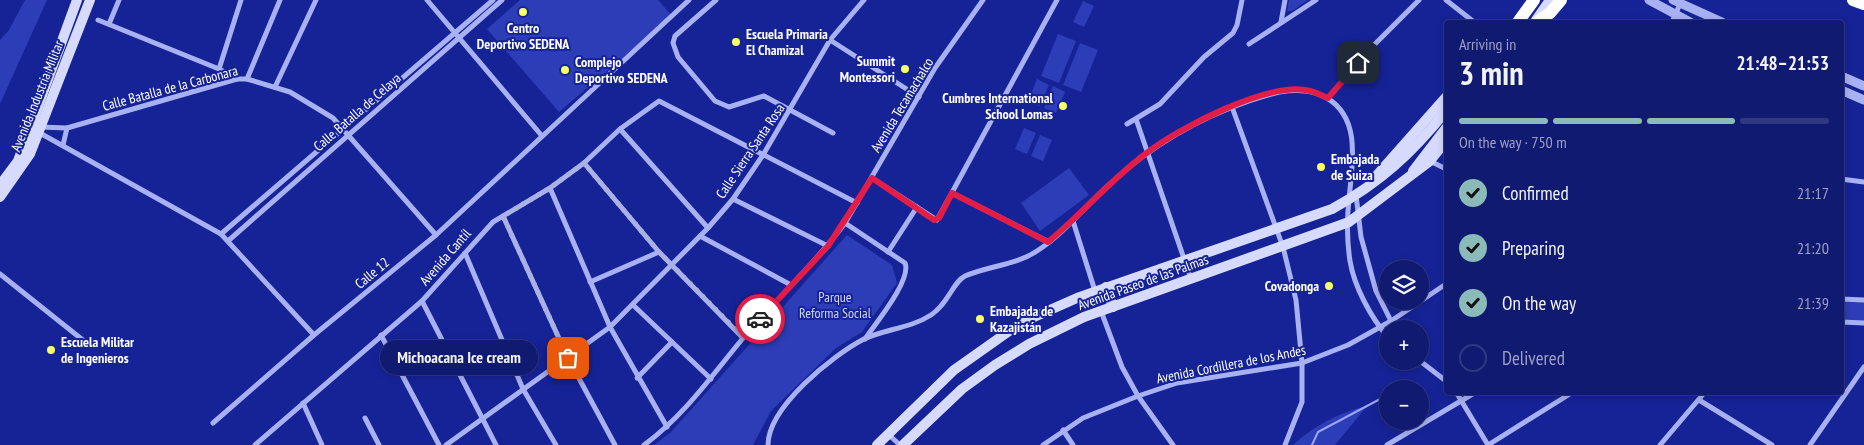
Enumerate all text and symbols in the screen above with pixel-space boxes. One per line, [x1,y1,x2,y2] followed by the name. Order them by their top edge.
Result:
[517,6,529,18] marker: Centro Deportivo SEDENA
[477,19,570,53] place label: Centro Deportivo SEDENA
[746,25,828,59] place label: Escuela Primaria El Chamizal
[1459,34,1516,54] text: Arriving in
[730,36,742,48] marker: Escuela Primaria El Chamizal
[6,38,68,154] street label: Avenida Industria Militar
[1337,42,1379,84] pin
[1344,49,1372,77] icon: home
[1736,51,1829,75] text: 21:48–21:53
[840,52,895,86] place label: Summit Montessori
[1459,52,1524,94] text: 3 min
[575,53,668,87] place label: Complejo Deportivo SEDENA
[867,54,937,156] street label: Avenida Tecamachalco
[100,61,240,115] street label: Calle Batalla de la Carbonara
[899,63,911,75] marker: Summit Montessori
[559,64,571,76] marker: Complejo Deportivo SEDENA
[310,69,404,155] street label: Calle Batalla de Celaya
[942,89,1054,123] place label: Cumbres International School Lomas
[712,100,788,202] street label: Calle Sierra Santa Rosa
[1057,100,1069,112] marker: Cumbres International School Lomas
[1459,132,1567,152] text: On the way · 750 m
[1331,150,1379,184] place label: Embajada de Suiza
[1315,161,1327,173] marker: Embajada de Suiza
[1459,179,1487,207] icon: check
[1502,181,1569,205] text: Confirmed
[1797,183,1829,203] text: 21:17
[415,224,475,289] street label: Avenida Cantíl
[1459,234,1487,262] icon: check
[1502,236,1565,260] text: Preparing
[1797,238,1829,258] text: 21:20
[1075,250,1211,314] street label: Avenida Paseo de las Palmas
[351,253,393,293] street label: Calle 12
[1379,260,1429,430] map controls
[1379,260,1429,310] button: layers
[1265,277,1319,295] place label: Covadonga
[1323,280,1335,292] marker: Covadonga
[799,288,872,322] park label: Parque Reforma Social
[1459,289,1487,317] icon: check
[1502,291,1576,315] text: On the way
[1797,293,1829,313] text: 21:39
[735,294,785,344] courier
[990,302,1053,336] place label: Embajada de Kazajistán
[746,305,774,333] icon: car
[974,313,986,325] marker: Embajada de Kazajistán
[1379,320,1429,370] button: +
[61,333,135,367] place label: Escuela Militar de Ingenieros
[547,337,589,379] pin
[380,340,538,376] callout: Michoacana Ice cream
[1155,341,1307,387] street label: Avenida Cordillera de los Andes
[45,344,57,356] marker: Escuela Militar de Ingenieros
[554,344,582,372] icon: bag
[1502,346,1565,370] text: Delivered
[397,347,521,367] text: Michoacana Ice cream
[1379,380,1429,430] button: −

